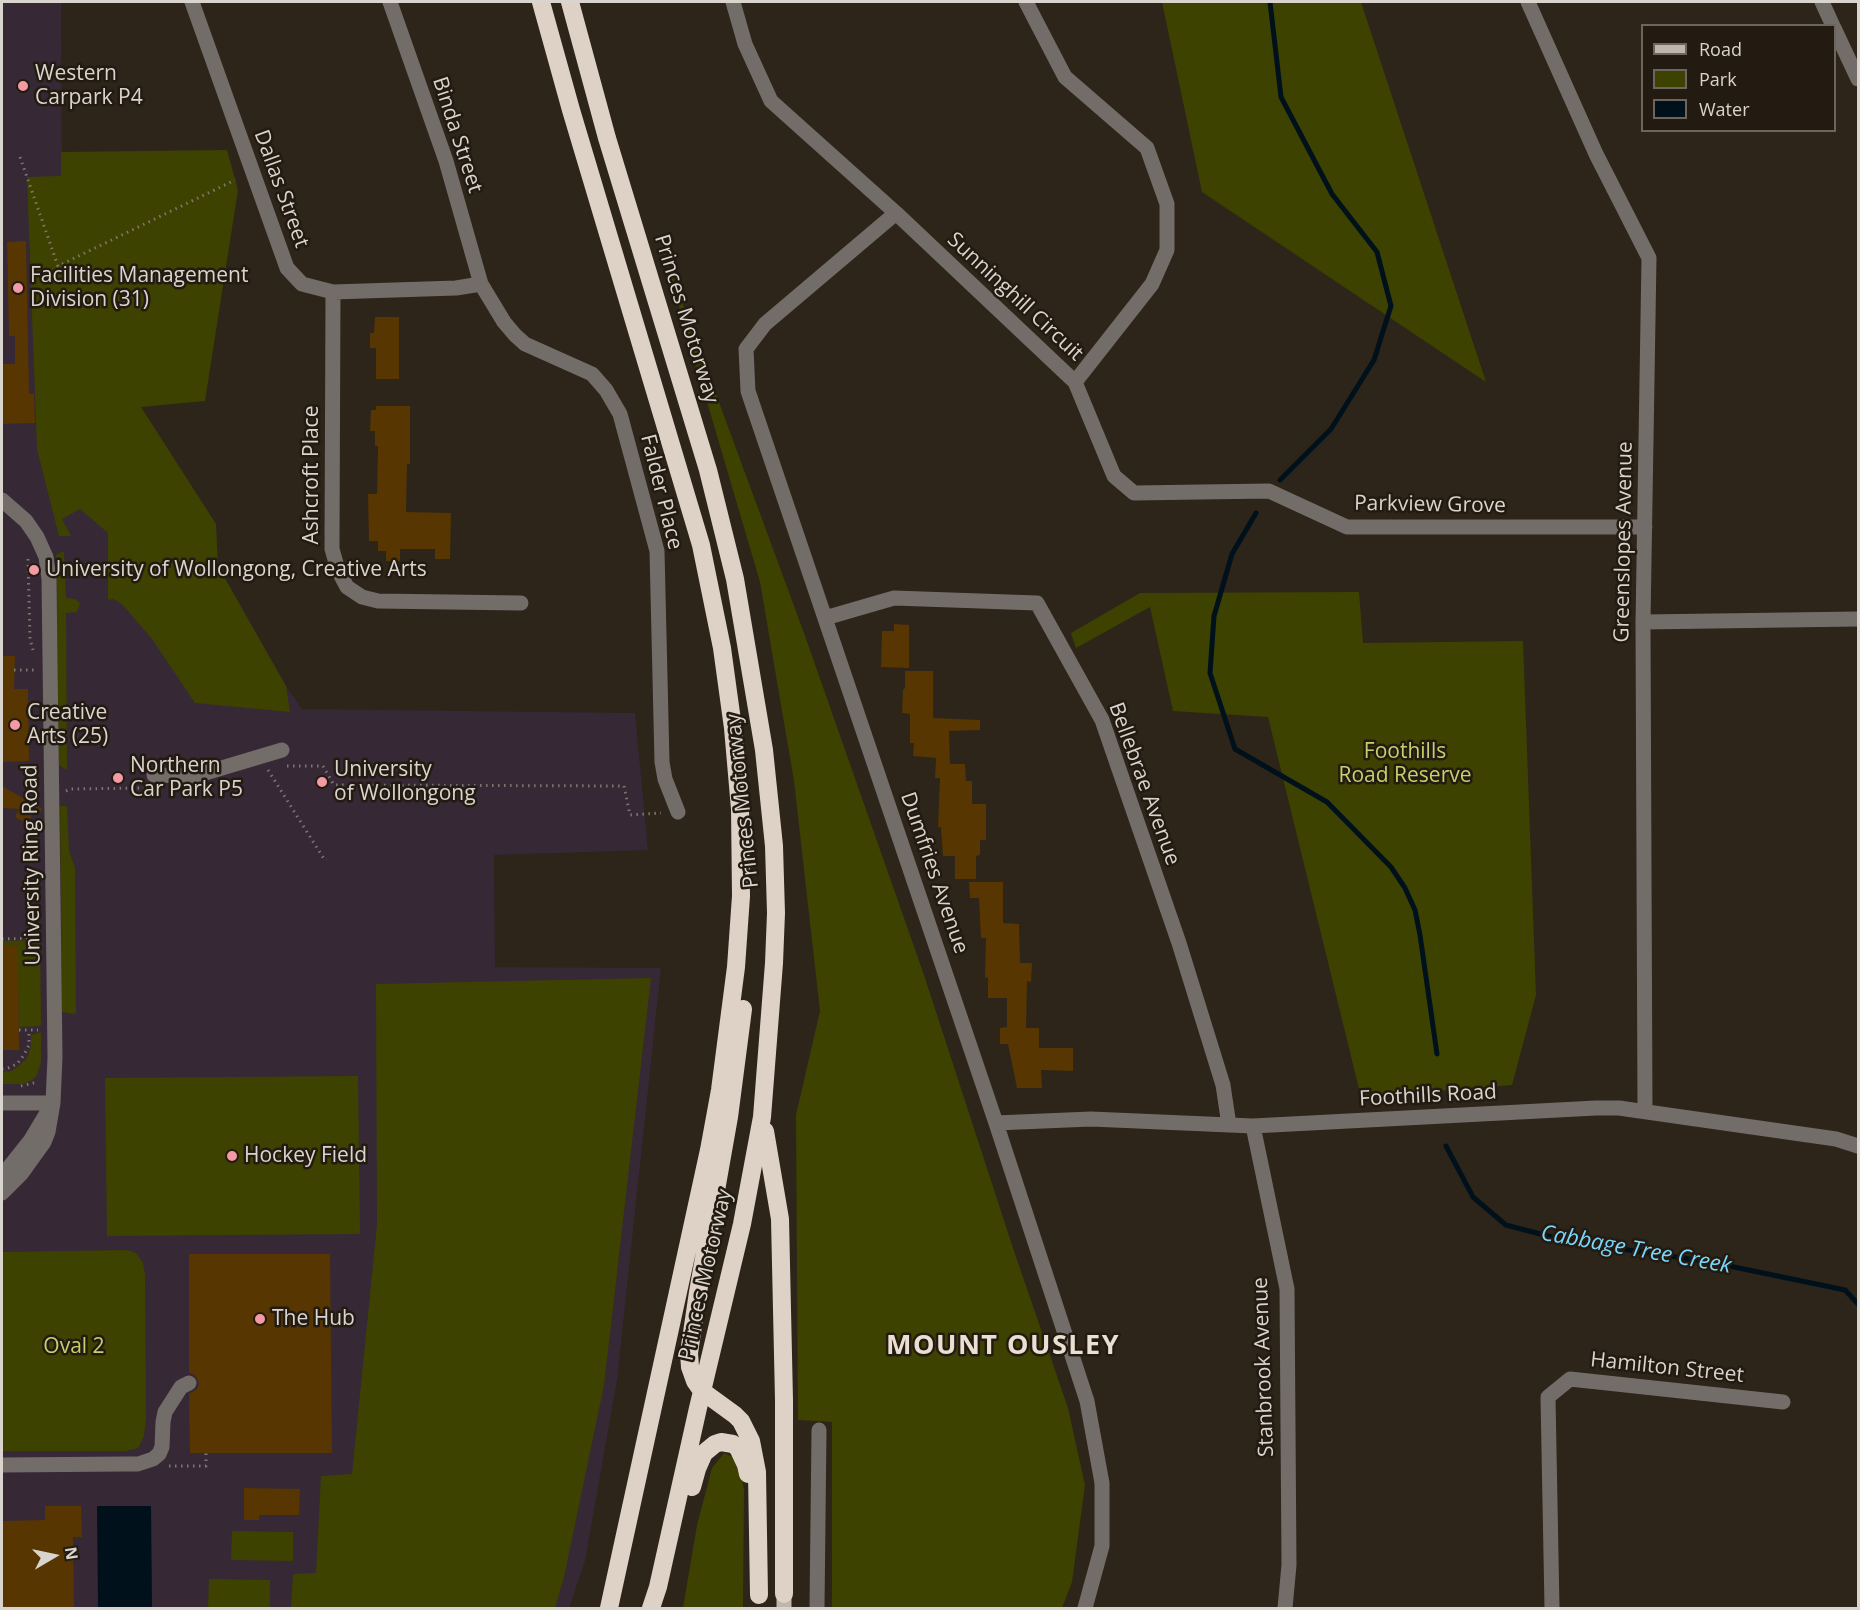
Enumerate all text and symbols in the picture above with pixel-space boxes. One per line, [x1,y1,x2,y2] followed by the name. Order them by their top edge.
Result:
[1641,24,1836,132] legend
[1699,37,1742,61] text: Road
[35,61,143,111] place label: Western Carpark P4
[1699,67,1737,91] text: Park
[426,74,488,196] street label: Binda Street
[16,79,30,93] marker: Western Carpark P4
[1699,97,1750,121] text: Water
[248,127,314,251] street label: Dallas Street
[942,227,1088,367] street label: Sunninghill Circuit
[648,231,724,407] street label: Princes Motorway
[30,263,248,313] place label: Facilities Management Division (31)
[11,281,25,295] marker: Facilities Management Division (31)
[299,406,325,544] street label: Ashcroft Place
[635,432,687,552] street label: Falder Place
[1610,441,1638,643] street label: Greenslopes Avenue
[1354,491,1506,519] street label: Parkview Grove
[46,557,427,583] place label: University of Wollongong, Creative Arts
[27,563,41,577] marker: University of Wollongong, Creative Arts
[1103,699,1185,869] street label: Bellebrae Avenue
[27,700,108,750] place label: Creative Arts (25)
[721,712,765,890] street label: Princes Motorway
[8,718,22,732] marker: Creative Arts (25)
[1339,739,1471,789] park label: Foothills Road Reserve
[130,753,243,803] place label: Northern Car Park P5
[334,757,476,807] place label: University of Wollongong
[18,764,46,966] street label: University Ring Road
[111,771,125,785] marker: Northern Car Park P5
[315,775,329,789] marker: University of Wollongong
[895,789,973,957] street label: Dumfries Avenue
[1358,1080,1498,1112] street label: Foothills Road
[244,1143,367,1169] place label: Hockey Field
[225,1149,239,1163] marker: Hockey Field
[674,1187,738,1363] street label: Princes Motorway
[1539,1220,1733,1280] water label: Cabbage Tree Creek
[1248,1277,1280,1457] street label: Stanbrook Avenue
[272,1306,355,1332] place label: The Hub
[253,1312,267,1326] marker: The Hub
[886,1330,1120,1362] district label: MOUNT OUSLEY
[43,1334,105,1360] park label: Oval 2
[1589,1347,1745,1389] street label: Hamilton Street
[24,1526,84,1586] north arrow
[60,1545,84,1561] text: N

